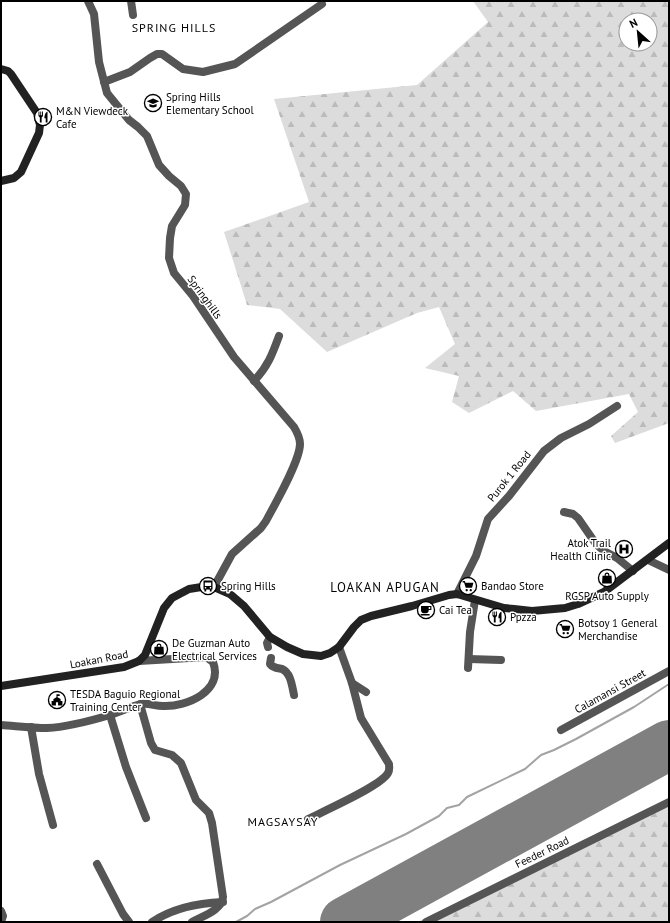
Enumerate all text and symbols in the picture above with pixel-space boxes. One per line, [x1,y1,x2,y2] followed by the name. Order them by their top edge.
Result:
[618,12,658,52] north arrow
[627,15,640,31] text: N
[132,20,216,35] district label: SPRING HILLS
[166,90,254,117] place label: Spring Hills Elementary School
[143,93,163,113] school or university icon: Spring Hills Elementary School
[56,104,129,131] place label: M&N Viewdeck Cafe
[33,107,53,127] restaurant icon: M&N Viewdeck Cafe
[185,272,226,322] street label: Springhills
[484,448,534,504] street label: Purok 1 Road
[550,536,612,563] place label: Atok Trail Health Clinic
[614,539,634,559] hospital icon: Atok Trail Health Clinic
[597,568,617,588] shop icon: RGSP Auto Supply
[198,576,218,596] bus stop icon: Spring Hills
[458,576,478,596] supermarket icon: Bandao Store
[221,579,276,593] place label: Spring Hills
[330,579,440,596] district label: LOAKAN APUGAN
[481,579,544,593] place label: Bandao Store
[565,589,650,603] place label: RGSP Auto Supply
[416,600,436,620] cafe icon: Cai Tea
[439,603,472,617] place label: Cai Tea
[487,607,507,627] restaurant icon: Ppzza
[510,610,537,624] place label: Ppzza
[578,616,658,643] place label: Botsoy 1 General Merchandise
[555,619,575,639] supermarket icon: Botsoy 1 General Merchandise
[172,636,257,663] place label: De Guzman Auto Electrical Services
[149,639,169,659] shop icon: De Guzman Auto Electrical Services
[69,646,130,672] street label: Loakan Road
[572,666,648,716] street label: Calamansi Street
[70,687,181,714] place label: TESDA Baguio Regional Training Center
[47,690,67,710] public building icon: TESDA Baguio Regional Training Center
[247,814,319,829] district label: MAGSAYSAY
[513,833,571,871] street label: Feeder Road

